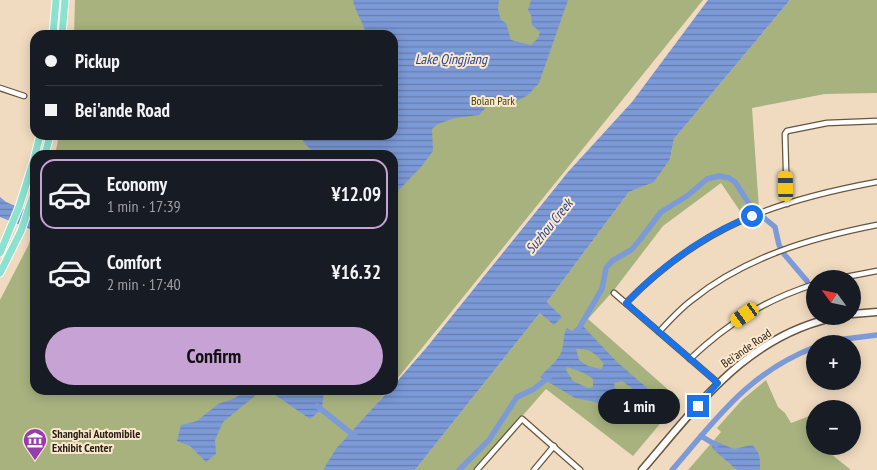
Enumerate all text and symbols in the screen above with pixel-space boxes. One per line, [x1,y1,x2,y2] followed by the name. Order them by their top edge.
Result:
[75,49,120,73] text: Pickup
[415,50,488,68] water label: Lake Qingjiang
[471,93,515,108] park label: Bolan Park
[75,98,170,122] text: Bei'ande Road
[778,171,793,201] car
[47,172,92,217] icon: car
[107,172,167,196] text: Economy
[332,182,381,206] text: ¥12.09
[521,194,578,257] water label: Suzhou Creek
[107,196,181,216] text: 1 min · 17:39
[741,205,763,227] route start
[47,250,92,295] icon: car
[107,250,161,274] text: Comfort
[332,260,381,284] text: ¥16.32
[806,270,861,325] north arrow
[806,270,861,455] map controls
[107,274,181,294] text: 2 min · 17:40
[728,300,761,330] car
[718,325,774,371] street label: Bei'ande Road
[45,327,383,385] button: Confirm
[806,335,861,390] button: +
[598,388,680,424] callout: 1 min
[687,395,709,417] route end
[623,396,655,416] text: 1 min
[806,400,861,455] button: −
[52,426,140,455] place label: Shanghai Automibile Exhibit Center
[22,427,48,461] museum icon: Shanghai Automibile Exhibit Center

